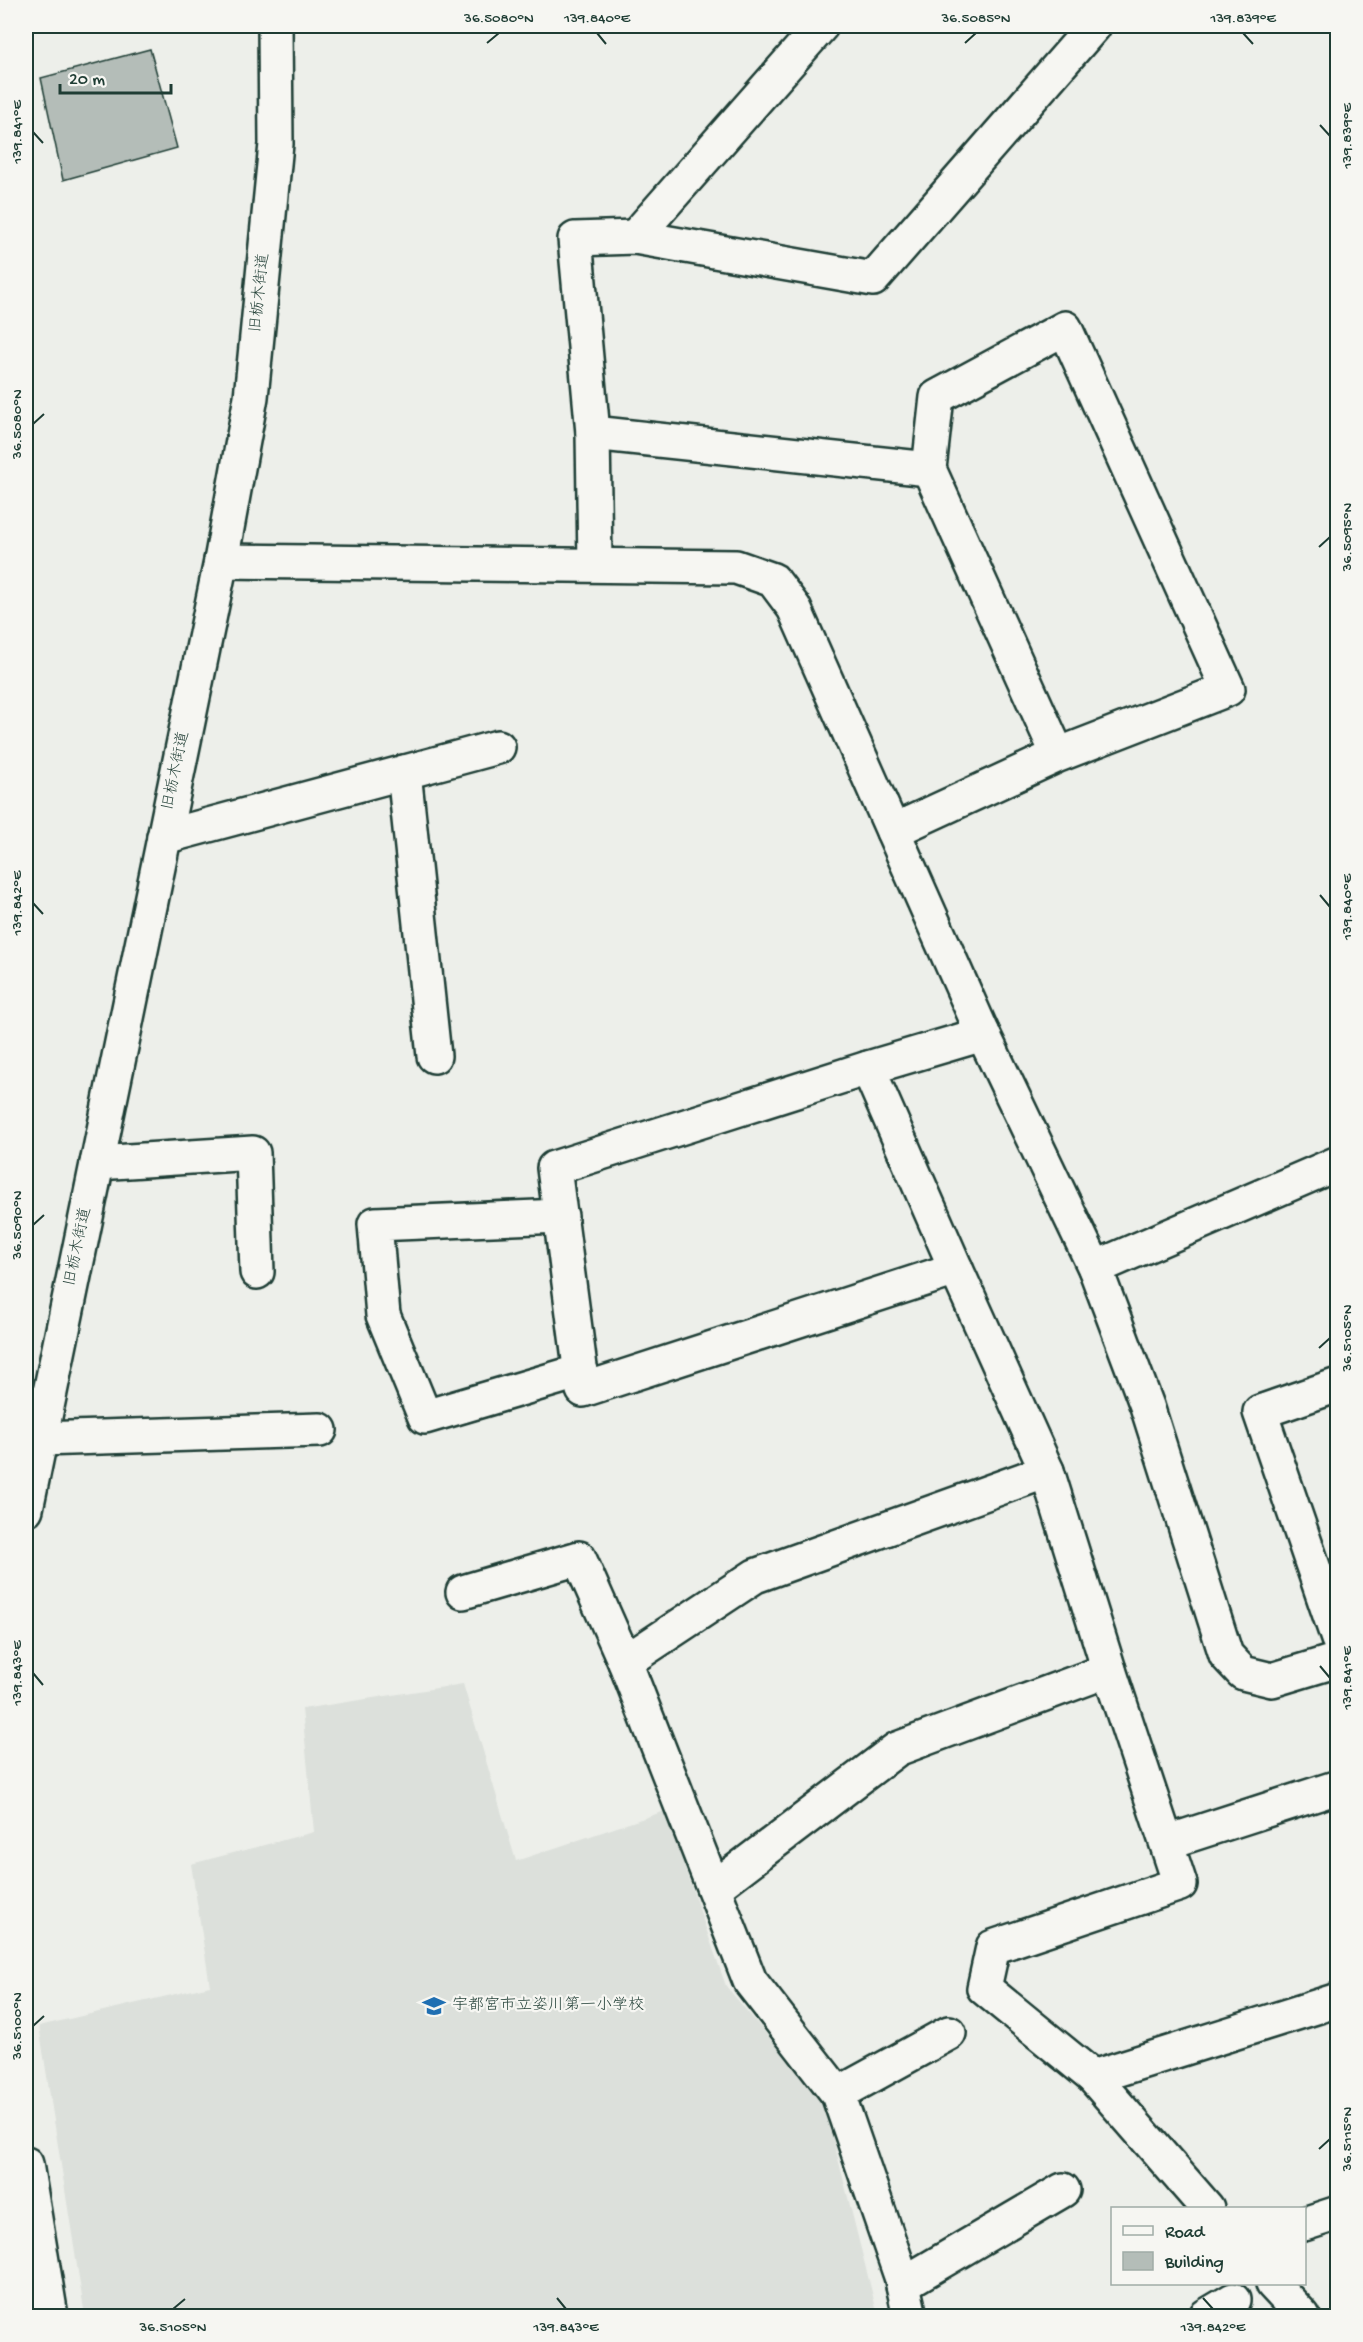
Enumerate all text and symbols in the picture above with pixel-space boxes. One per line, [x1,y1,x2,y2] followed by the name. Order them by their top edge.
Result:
[463,10,534,28] text: 36.5080°N
[563,10,631,28] text: 139.840°E
[940,10,1011,28] text: 36.5085°N
[1209,10,1276,28] text: 139.839°E
[60,57,171,95] scale bar
[69,70,105,91] text: 20 m
[9,100,27,165] text: 139.841°E
[1339,103,1357,170] text: 139.839°E
[246,252,275,334] street label: 旧栃木街道
[9,389,27,460] text: 36.5080°N
[1339,503,1357,572] text: 36.5095°N
[158,730,195,812] street label: 旧栃木街道
[9,870,27,936] text: 139.842°E
[1339,873,1357,941] text: 139.840°E
[9,1190,27,1261] text: 36.5090°N
[60,1206,97,1288] street label: 旧栃木街道
[1339,1304,1357,1373] text: 36.5105°N
[9,1640,27,1707] text: 139.843°E
[1339,1646,1357,1711] text: 139.841°E
[9,1992,27,2061] text: 36.5100°N
[421,1993,447,2019] school or university icon: 宇都宮市立姿川第一小学校
[452,1995,644,2016] place label: 宇都宮市立姿川第一小学校
[1339,2107,1357,2172] text: 36.5115°N
[1111,2207,1306,2285] legend
[1165,2223,1206,2244] text: Road
[1164,2253,1224,2274] text: Building
[139,2319,207,2337] text: 36.5105°N
[532,2319,599,2337] text: 139.843°E
[1180,2319,1246,2337] text: 139.842°E

